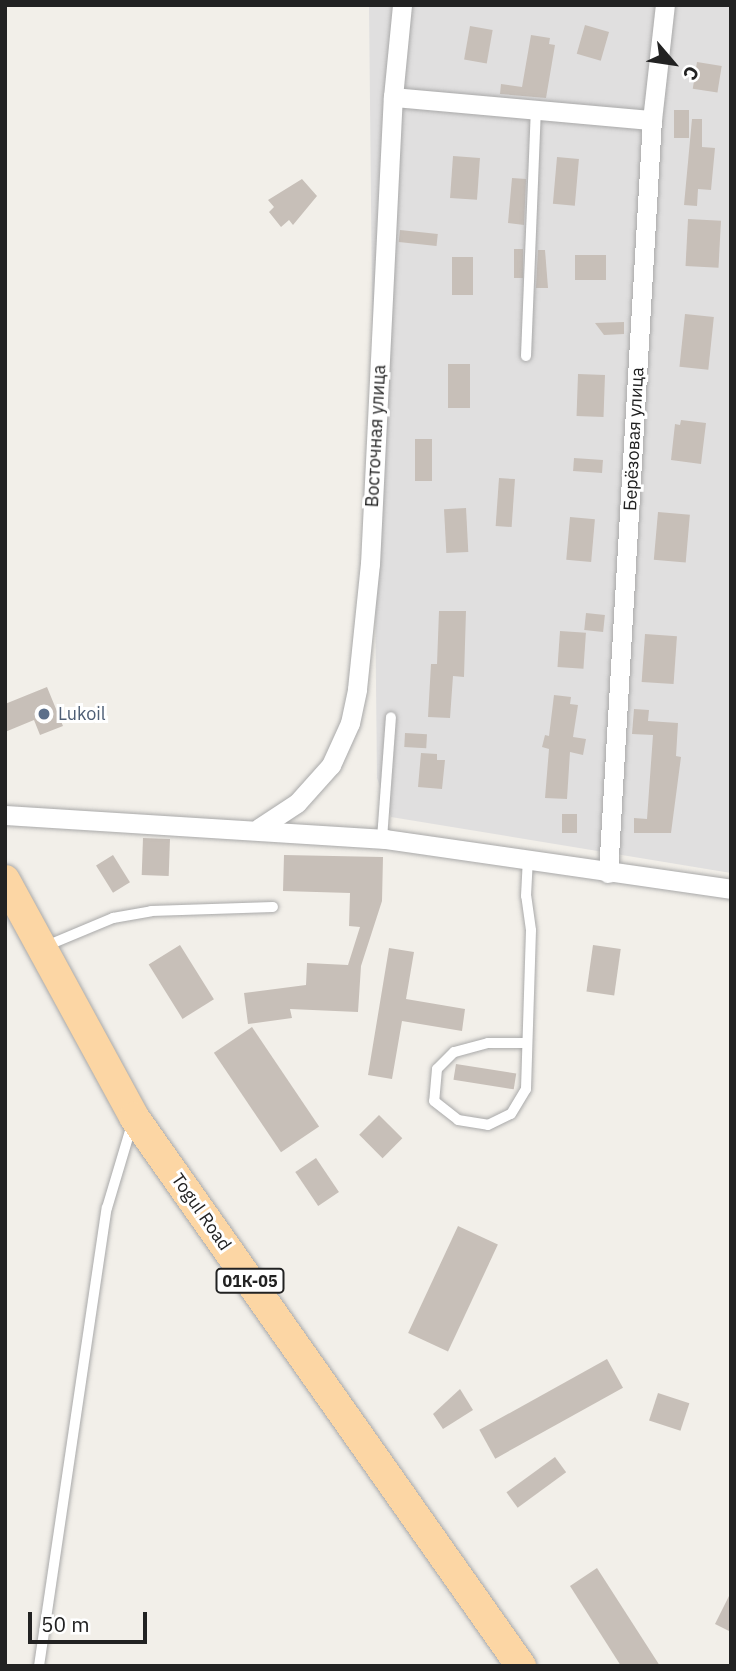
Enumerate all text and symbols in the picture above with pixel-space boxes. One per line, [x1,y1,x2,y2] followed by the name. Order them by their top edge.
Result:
[638,28,708,98] north arrow
[678,62,705,84] text: С
[361,364,391,508] street label: Восточная улица
[619,367,649,511] street label: Берёзовая улица
[58,703,106,725] place label: Lukoil
[36,706,52,722] marker: Lukoil
[167,1169,235,1255] street label: Togul Road
[215,1268,285,1294] road number: 01К-05
[32,1598,150,1642] scale bar
[41,1610,90,1638] text: 50 m

